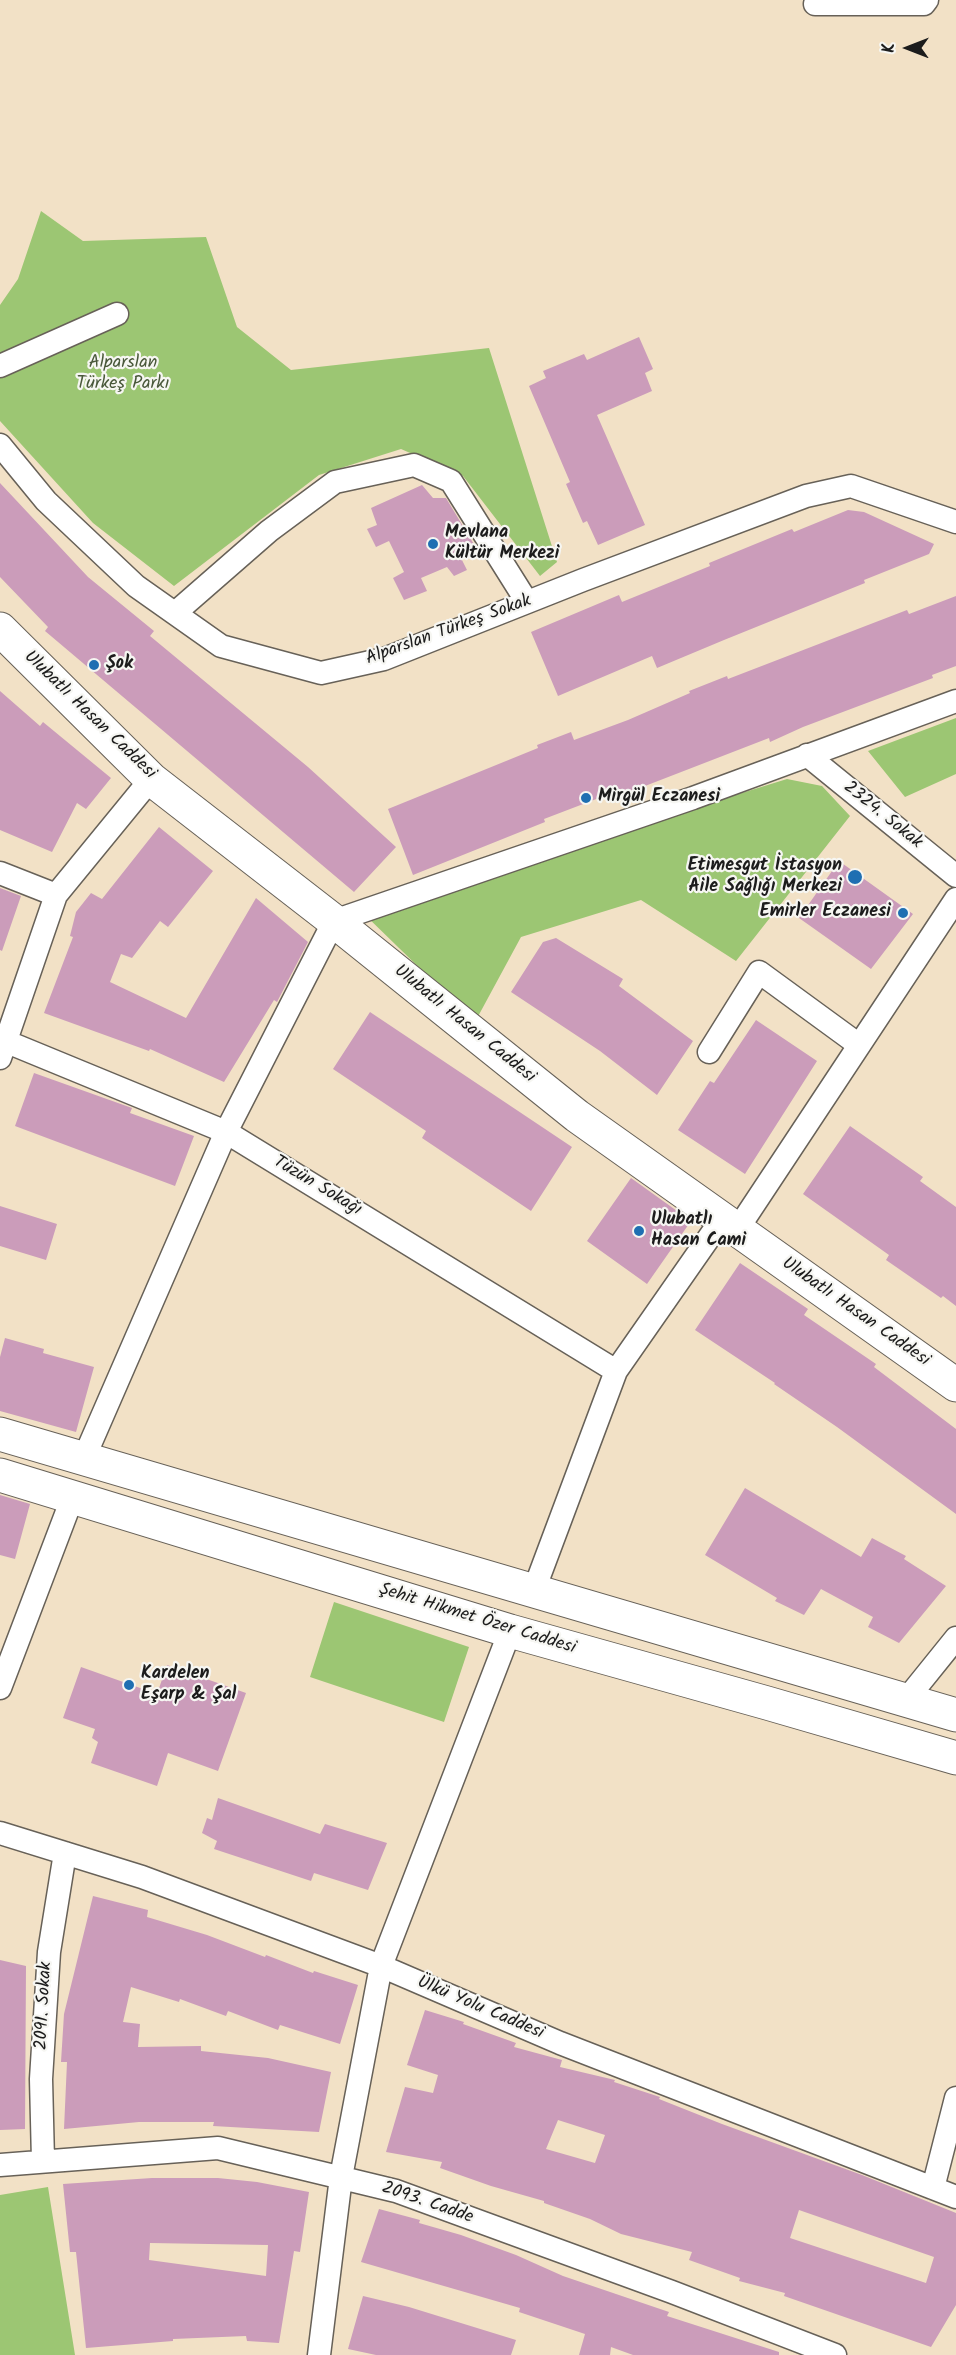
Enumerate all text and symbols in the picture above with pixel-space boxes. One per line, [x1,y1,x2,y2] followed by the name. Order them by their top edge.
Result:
[878,18,938,78] north arrow
[877,43,902,53] text: K
[77,353,169,395] park label: Alparslan Türkeş Parkı
[445,523,559,566] place label: Mevlana Kültür Merkezi
[426,537,440,551] marker: Mevlana Kültür Merkezi
[363,591,535,671] street label: Alparslan Türkeş Sokak
[18,647,160,785] street label: Ulubatlı Hasan Caddesi
[106,654,133,676] place label: Şok
[87,658,101,672] marker: Şok
[838,778,926,854] street label: 2324. Sokak
[598,787,720,809] place label: Mirgül Eczanesi
[579,791,593,805] marker: Mirgül Eczanesi
[688,856,842,898] place label: Etimesgut İstasyon Aile Sağlığı Merkezi
[846,868,864,886] marker: Etimesgut İstasyon Aile Sağlığı Merkezi
[760,902,891,924] place label: Emirler Eczanesi
[896,906,910,920] marker: Emirler Eczanesi
[389,961,539,1089] street label: Ulubatlı Hasan Caddesi
[269,1152,365,1222] street label: Tüzün Sokağı
[651,1210,746,1252] place label: Ulubatlı Hasan Cami
[632,1224,646,1238] marker: Ulubatlı Hasan Cami
[777,1254,933,1372] street label: Ulubatlı Hasan Caddesi
[376,1580,578,1660] street label: Şehit Hikmet Özer Caddesi
[141,1664,236,1706] place label: Kardelen Eşarp & Şal
[122,1678,136,1692] marker: Kardelen Eşarp & Şal
[32,1961,58,2051] street label: 2091. Sokak
[413,1973,547,2045] street label: Ülkü Yolu Caddesi
[378,2178,476,2230] street label: 2093. Cadde

